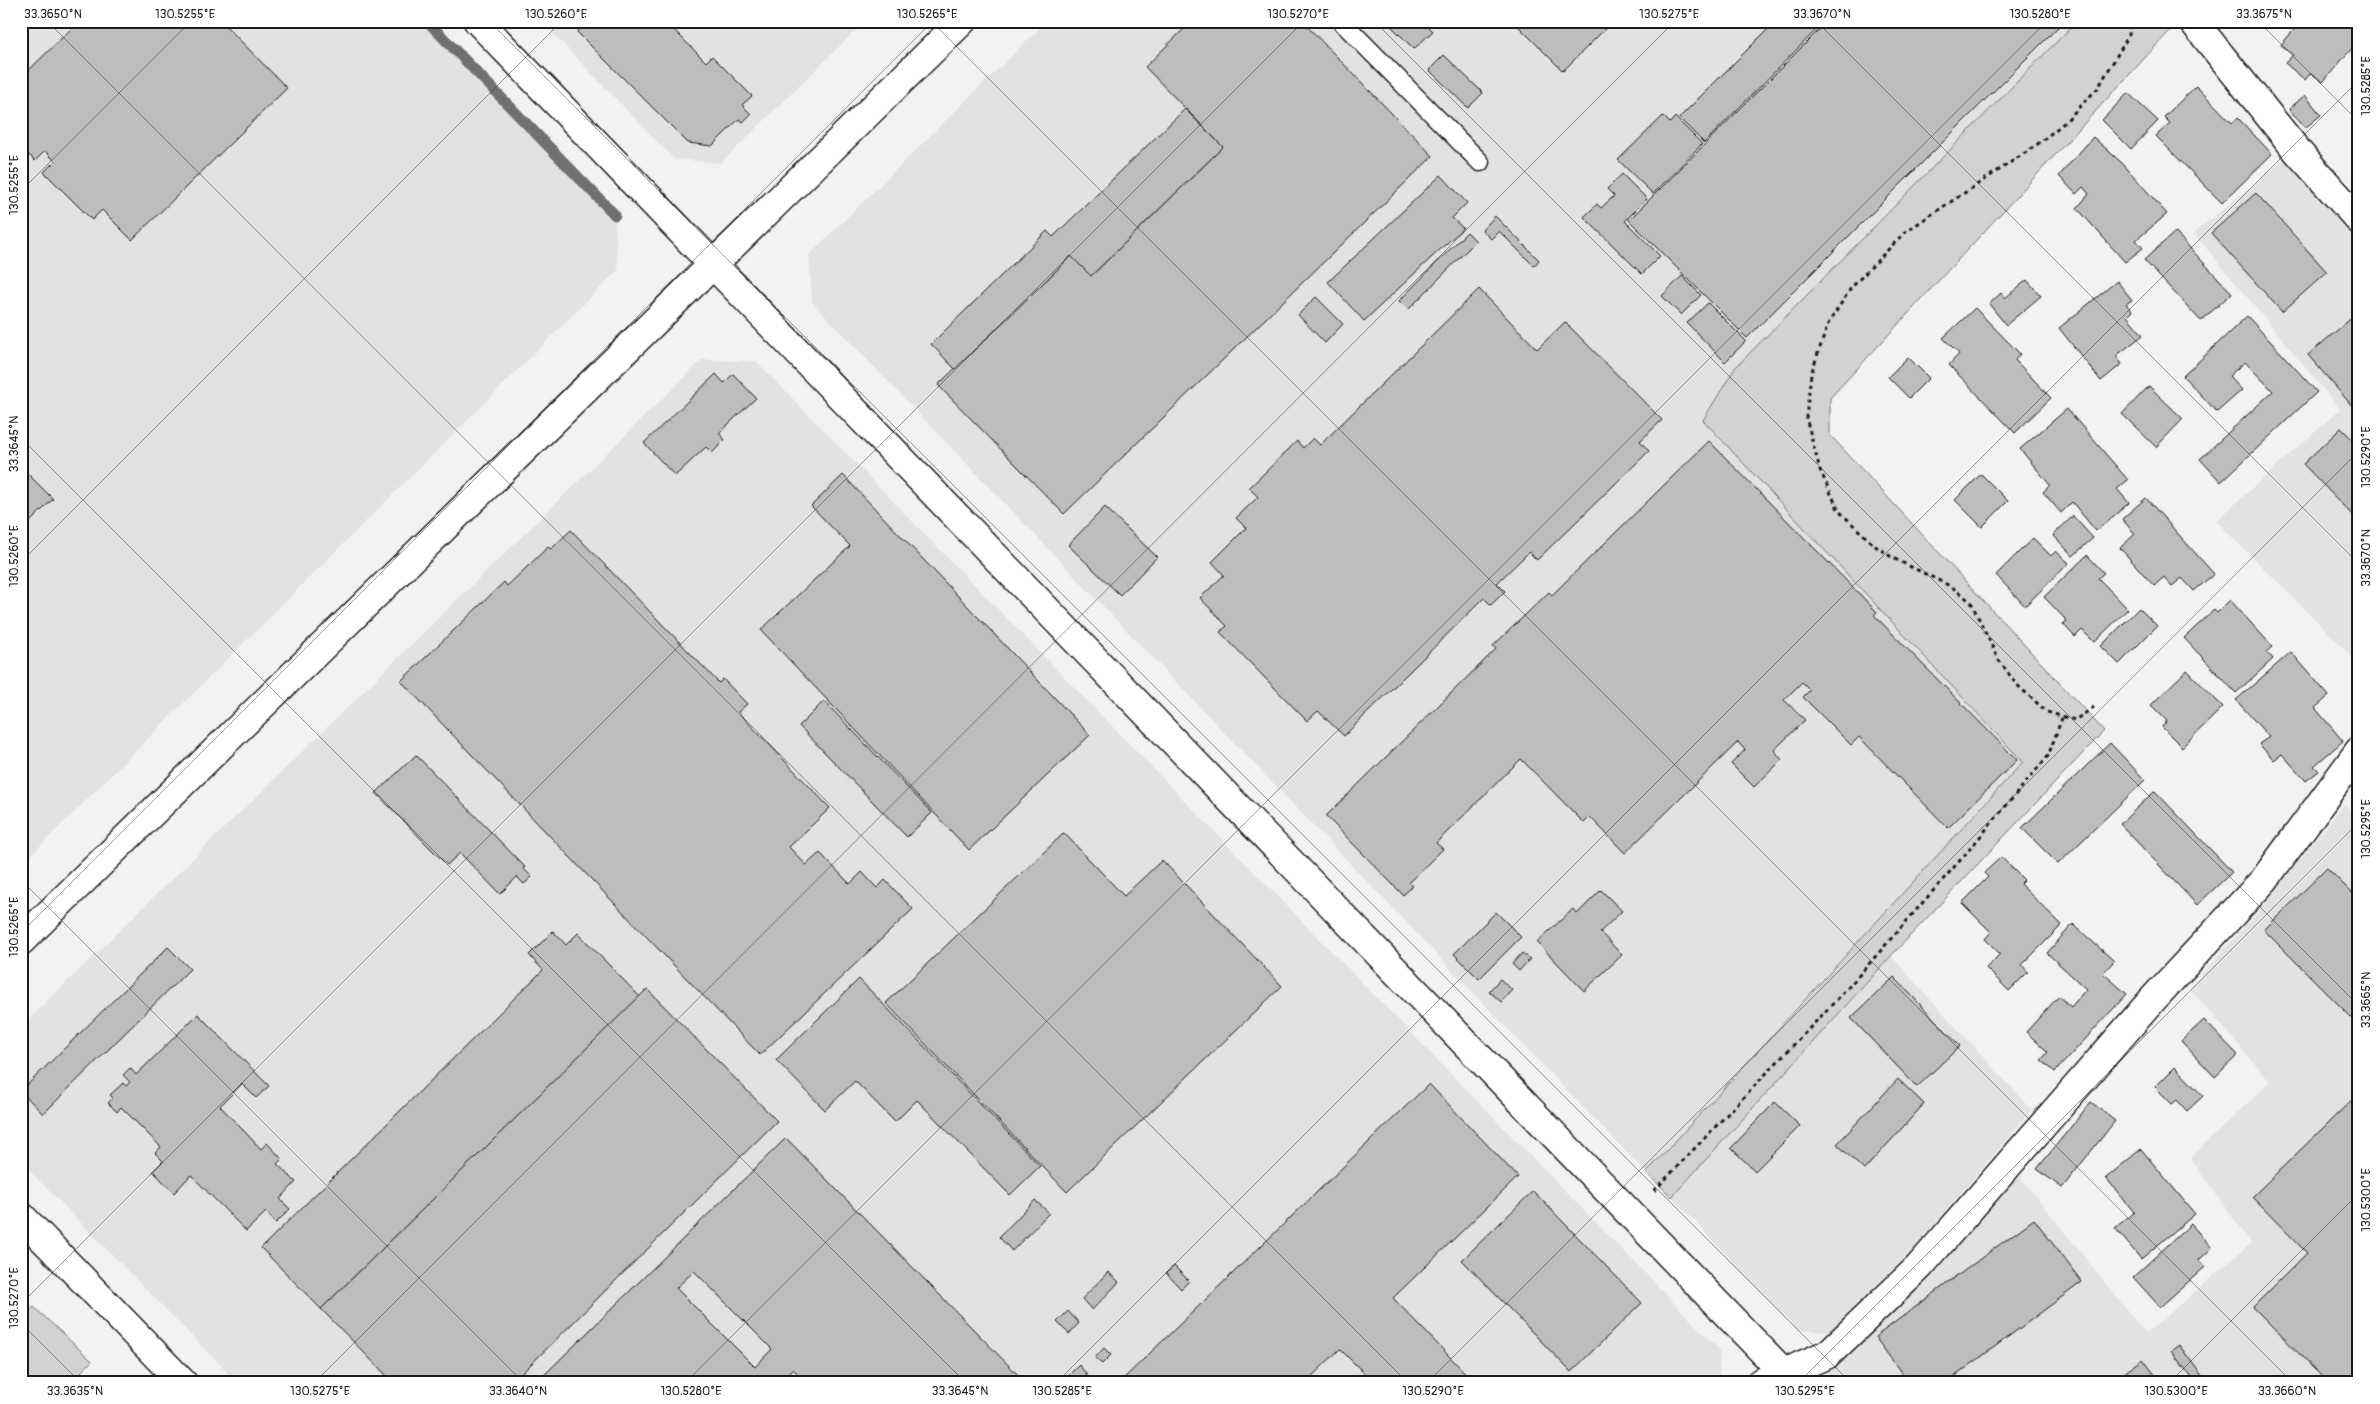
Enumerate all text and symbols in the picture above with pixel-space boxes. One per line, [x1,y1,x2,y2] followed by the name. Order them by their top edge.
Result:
[24,7,82,22] text: 33.3650°N
[155,7,215,22] text: 130.5255°E
[525,7,587,22] text: 130.5260°E
[897,7,957,22] text: 130.5265°E
[1267,7,1329,22] text: 130.5270°E
[1639,7,1699,22] text: 130.5275°E
[1793,7,1851,22] text: 33.3670°N
[2009,7,2071,22] text: 130.5280°E
[2236,7,2292,22] text: 33.3675°N
[2359,56,2374,116] text: 130.5285°E
[7,155,22,215] text: 130.5255°E
[7,416,22,472] text: 33.3645°N
[2359,426,2374,488] text: 130.5290°E
[7,525,22,587] text: 130.5260°E
[2359,529,2374,587] text: 33.3670°N
[2359,799,2374,859] text: 130.5295°E
[7,897,22,957] text: 130.5265°E
[2359,972,2374,1028] text: 33.3665°N
[2359,1168,2374,1232] text: 130.5300°E
[7,1267,22,1329] text: 130.5270°E
[47,1384,103,1399] text: 33.3635°N
[290,1384,350,1399] text: 130.5275°E
[489,1384,547,1399] text: 33.3640°N
[660,1384,722,1399] text: 130.5280°E
[932,1384,988,1399] text: 33.3645°N
[1032,1384,1092,1399] text: 130.5285°E
[1402,1384,1464,1399] text: 130.5290°E
[1775,1384,1835,1399] text: 130.5295°E
[2144,1384,2208,1399] text: 130.5300°E
[2258,1384,2316,1399] text: 33.3660°N

